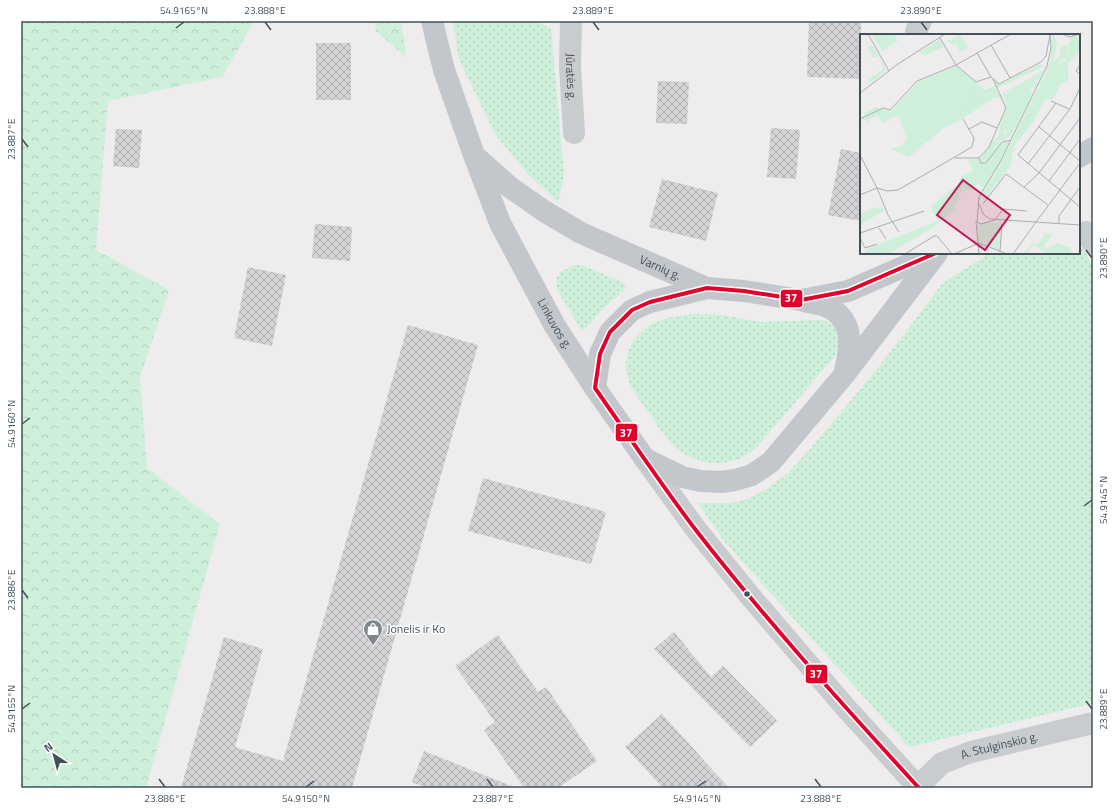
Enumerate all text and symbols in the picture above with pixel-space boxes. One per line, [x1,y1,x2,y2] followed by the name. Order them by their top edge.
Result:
[160,3,208,18] text: 54.9165°N
[244,3,286,18] text: 23.888°E
[572,3,614,18] text: 23.889°E
[900,3,942,18] text: 23.890°E
[860,34,1080,254] inset map
[561,53,582,101] street label: Jūratės g.
[4,118,19,160] text: 23.887°E
[1096,237,1111,279] text: 23.890°E
[637,250,684,285] street label: Varnių g.
[780,289,803,308] line badge: 37
[785,290,797,306] text: 37
[533,295,577,353] street label: Linkuvos g.
[4,400,19,448] text: 54.9160°N
[615,423,638,442] line badge: 37
[620,425,632,441] text: 37
[1096,476,1111,524] text: 54.9145°N
[4,569,19,611] text: 23.886°E
[742,589,752,599] unlabelled marker
[362,618,384,646] shop icon: Jonelis ir Ko
[387,619,445,638] place label: Jonelis ir Ko
[805,664,828,684] line badge: 37
[810,666,822,682] text: 37
[4,685,19,733] text: 54.9155°N
[1096,688,1111,730] text: 23.889°E
[957,726,1040,764] street label: A. Stulginskio g.
[34,735,74,775] north arrow
[40,738,56,756] text: N
[144,791,186,806] text: 23.886°E
[282,791,330,806] text: 54.9150°N
[472,791,514,806] text: 23.887°E
[673,791,721,806] text: 54.9145°N
[800,791,842,806] text: 23.888°E

